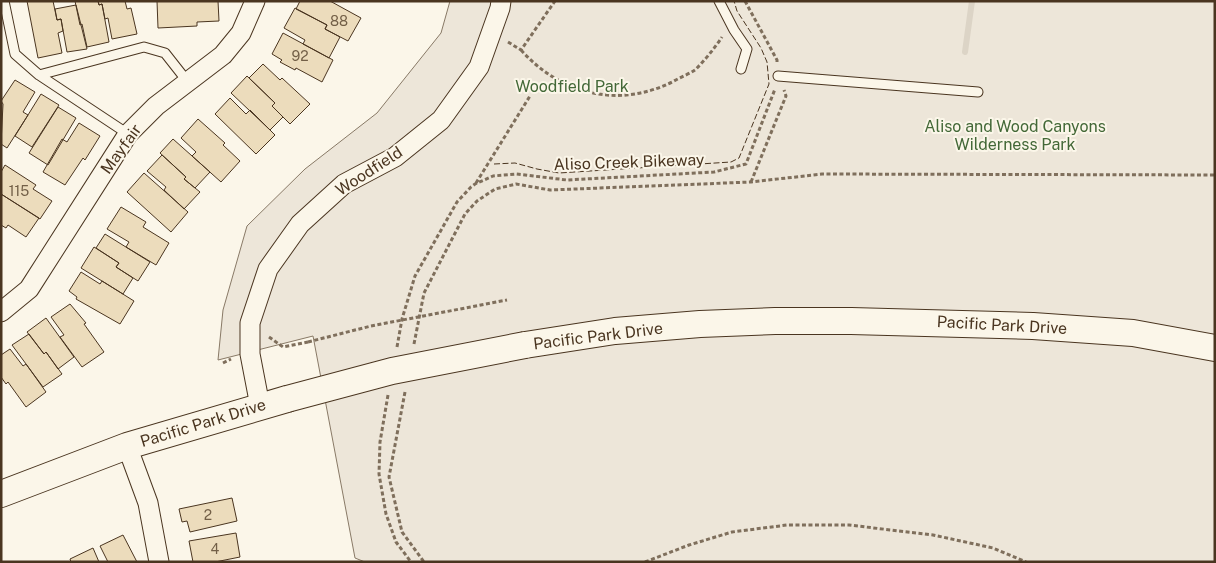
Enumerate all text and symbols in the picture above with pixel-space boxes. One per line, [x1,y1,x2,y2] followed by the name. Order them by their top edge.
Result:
[330,13,348,29] house number: 88
[291,48,309,64] house number: 92
[515,77,629,96] park label: Woodfield Park
[924,117,1106,154] park label: Aliso and Wood Canyons Wilderness Park
[97,120,145,178] street label: Mayfair
[332,142,406,200] street label: Woodfield
[553,150,705,174] street label: Aliso Creek Bikeway
[9,183,29,199] house number: 115
[936,312,1068,338] street label: Pacific Park Drive
[532,319,664,353] street label: Pacific Park Drive
[138,395,268,451] street label: Pacific Park Drive
[204,507,212,523] house number: 2
[211,541,220,557] house number: 4

